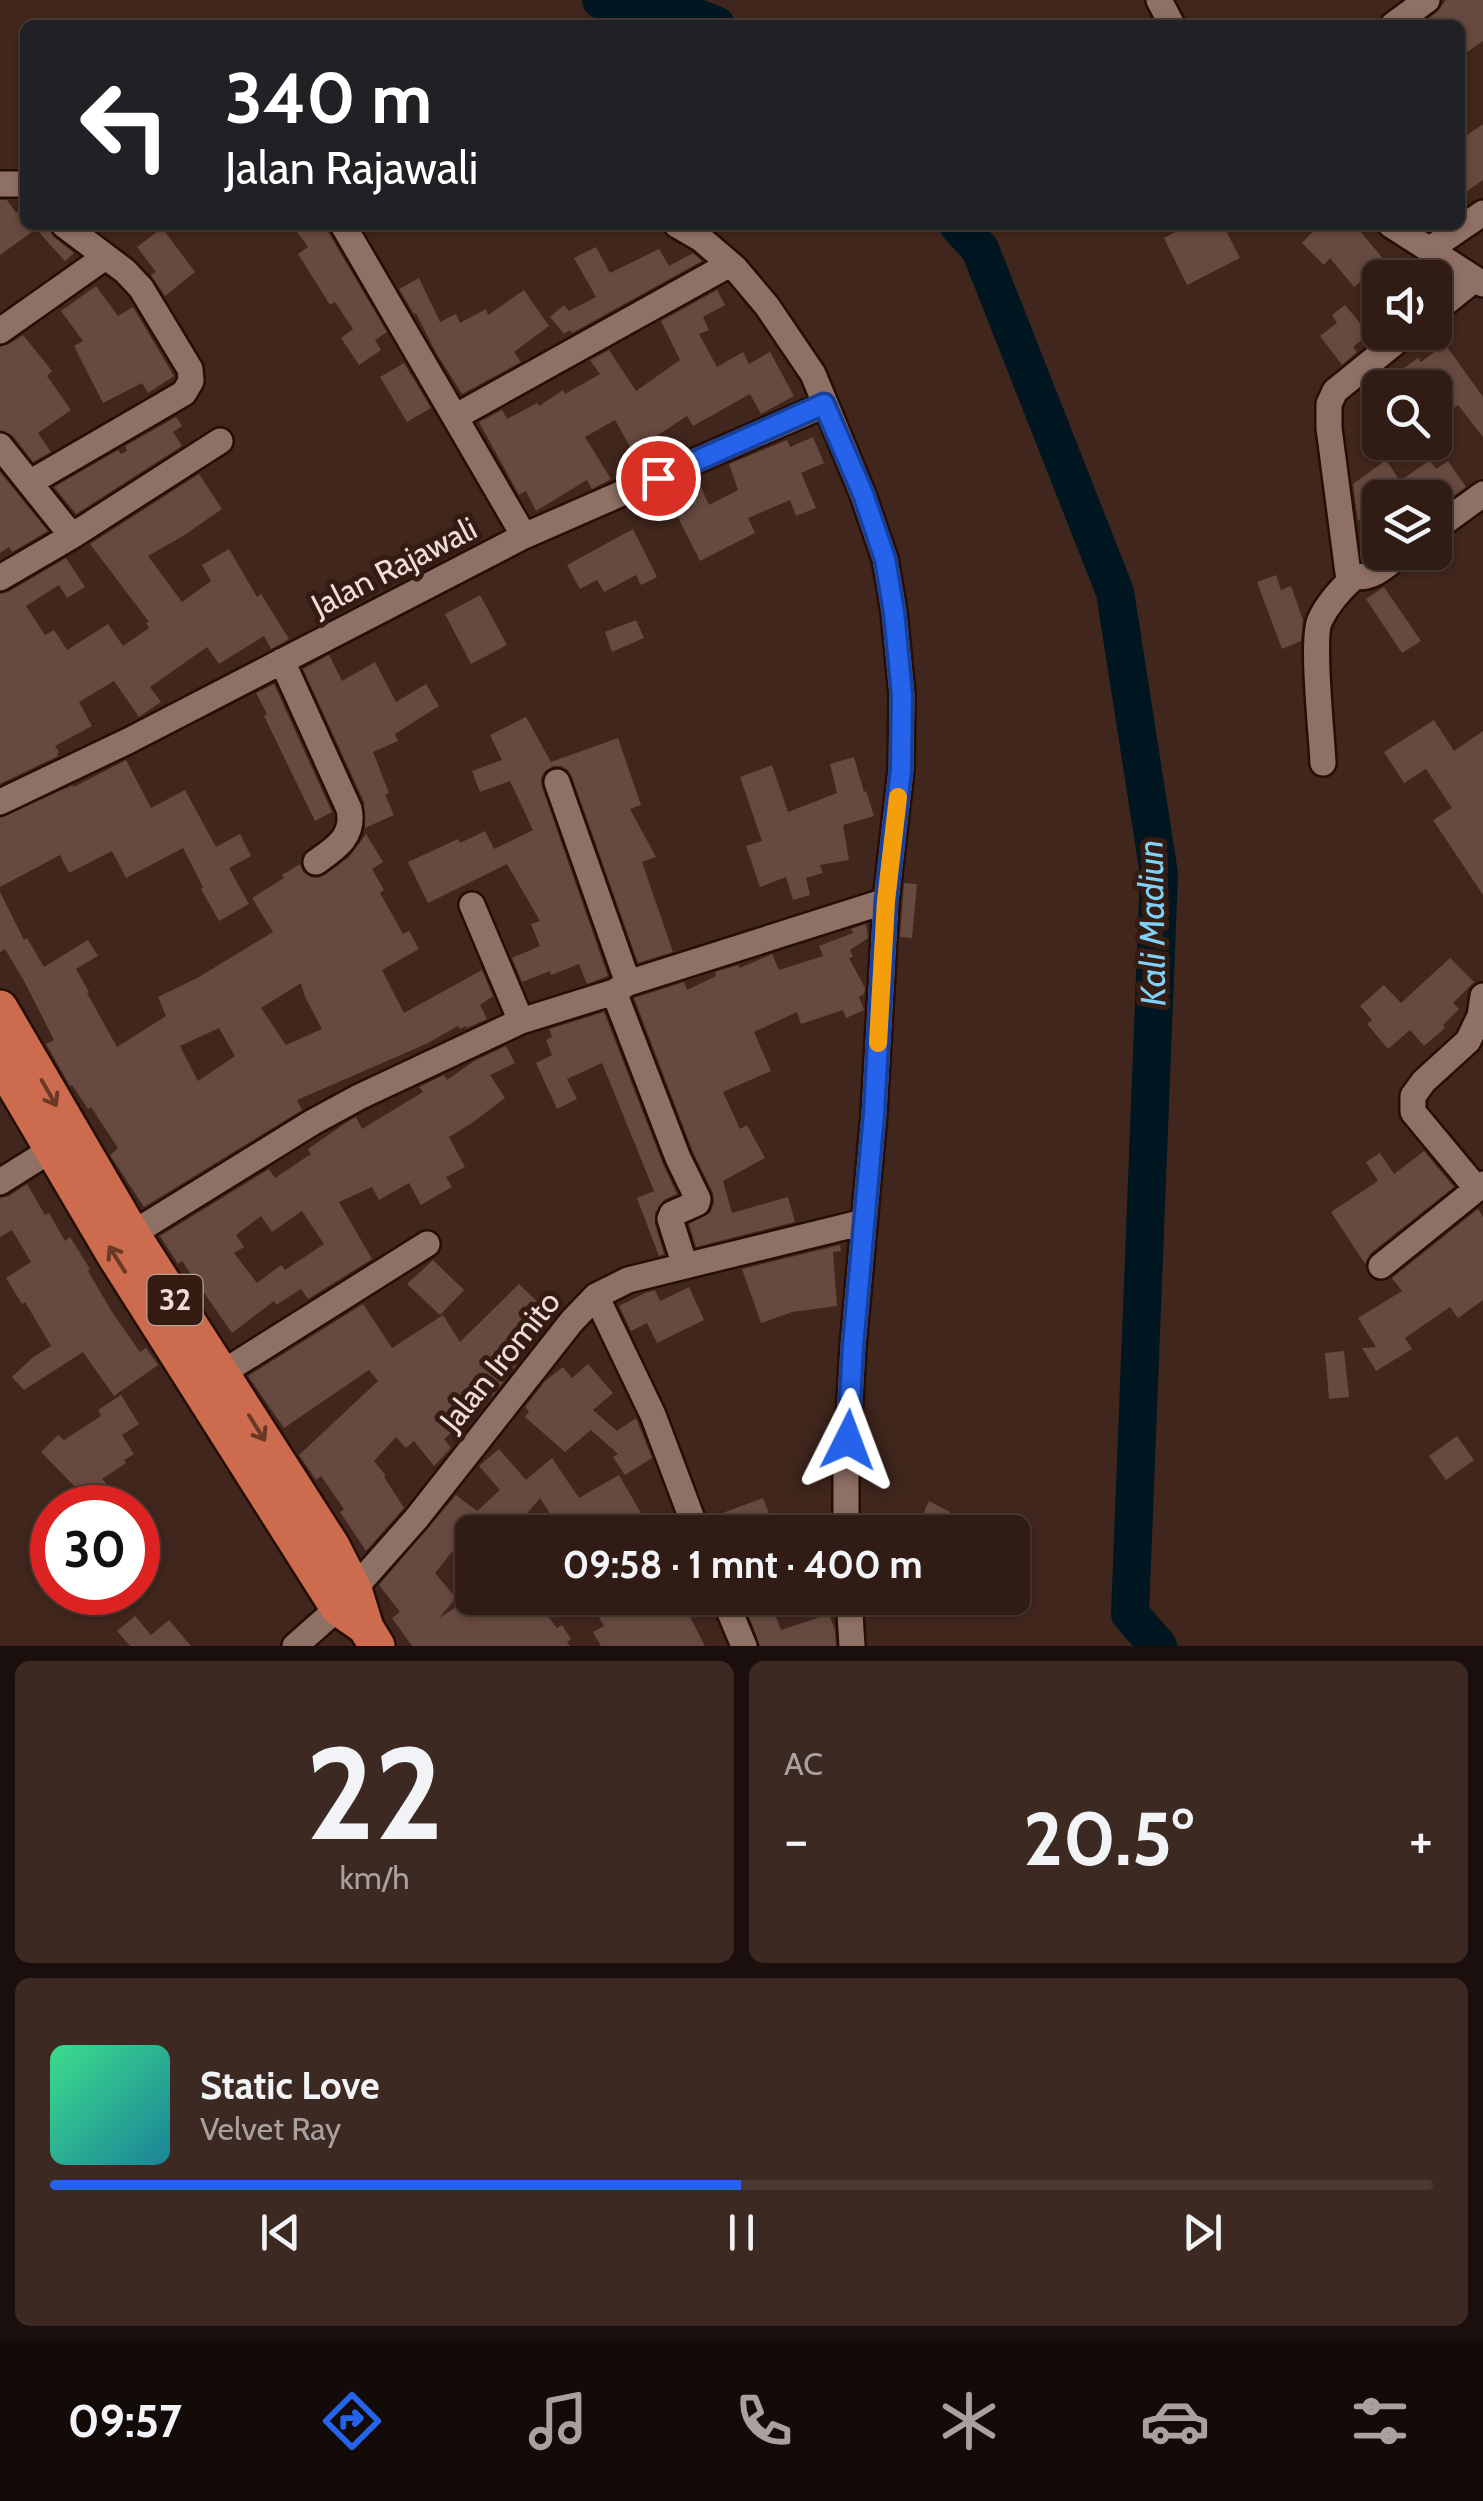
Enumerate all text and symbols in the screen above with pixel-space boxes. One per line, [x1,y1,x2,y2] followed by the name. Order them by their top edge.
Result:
[225,55,432,141] text: 340 m
[60,60,190,190] icon: left
[225,141,478,195] text: Jalan Rajawali
[1362,260,1452,570] map controls
[1362,260,1452,350] button: sound
[1362,370,1452,460] button: search
[616,436,701,521] pin
[631,451,686,506] icon: arrive
[1362,480,1452,570] button: layers
[304,508,483,625] street label: Jalan Rajawali
[1129,840,1174,1006] water label: Kali Madiun
[40,1077,60,1107] one-way arrow
[107,1245,128,1274] one-way arrow
[148,1275,202,1325] road number: 32
[430,1283,568,1440] street label: Jalan Iromito
[796,1388,900,1492] position arrow
[247,1414,267,1442] one-way arrow
[30,1485,160,1615] speed limit sign: 30
[562,1541,923,1588] text: 09:58 · 1 mnt · 400 m
[306,1714,443,1872] text: 22
[784,1744,823,1783] text: AC
[1023,1793,1194,1884] text: 20.5°
[784,1806,808,1873] text: −
[1409,1806,1433,1873] text: +
[339,1858,410,1897] text: km/h
[200,2062,379,2109] text: Static Love
[200,2109,341,2148] text: Velvet Ray
[253,2205,308,2260] icon: previous
[714,2205,769,2260] icon: pause
[1175,2205,1230,2260] icon: next
[317,2386,387,2456] icon: directions
[523,2386,593,2456] icon: music
[729,2386,799,2456] icon: phone
[934,2386,1004,2456] icon: climate
[1140,2386,1210,2456] icon: car
[1345,2386,1415,2456] icon: filters
[68,2394,182,2448] text: 09:57

